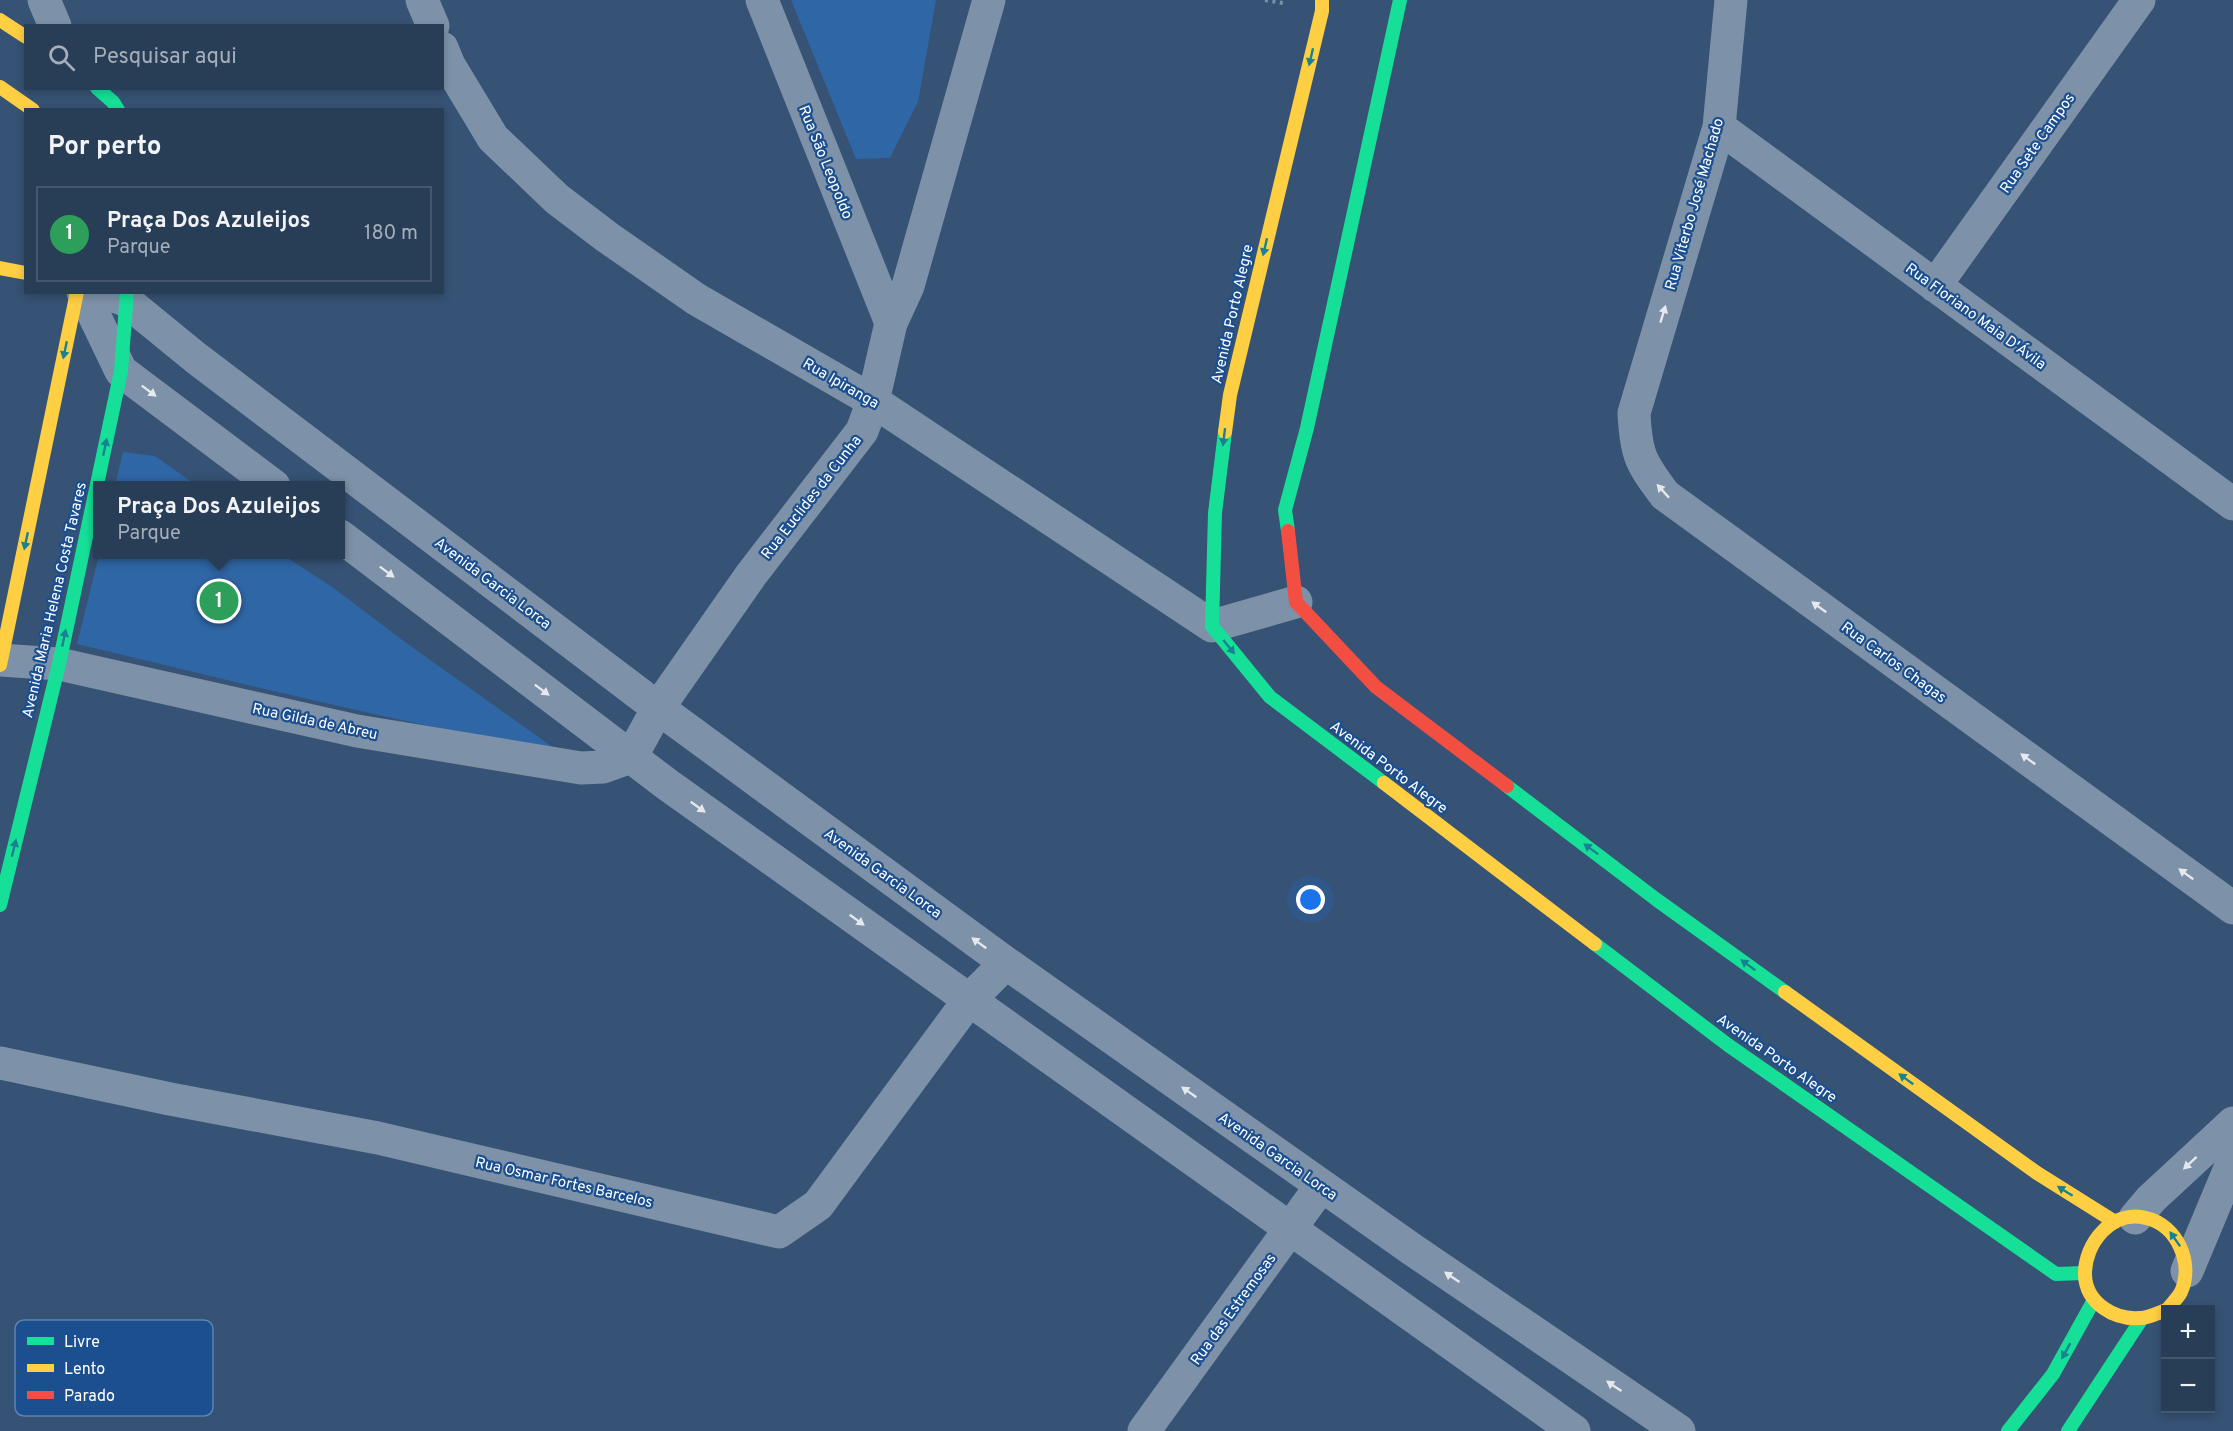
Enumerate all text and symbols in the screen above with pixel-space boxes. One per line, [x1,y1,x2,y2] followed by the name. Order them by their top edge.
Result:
[24,24,444,90] search box
[45,41,78,74] icon: search
[93,44,237,71] text: Pesquisar aqui
[1305,48,1315,66] one-way arrow
[1997,90,2080,198] street label: Rua Sete Campos
[793,103,856,222] street label: Rua São Leopoldo
[1662,116,1729,293] street label: Rua Viterbo José Machado
[48,131,162,164] text: Por perto
[107,208,311,235] text: Praça Dos Azuleijos
[66,221,74,247] text: 1
[364,221,418,247] text: 180 m
[107,235,170,261] text: Parque
[1260,238,1270,256] one-way arrow
[1208,243,1259,386] street label: Avenida Porto Alegre
[1901,259,2050,375] street label: Rua Floriano Maia D'Ávila
[1659,305,1668,323] one-way arrow
[60,341,70,359] one-way arrow
[799,355,882,414] street label: Rua Ipiranga
[141,385,157,397] one-way arrow
[1220,428,1229,447] one-way arrow
[758,432,867,564] street label: Rua Euclides da Cunha
[101,438,110,457] one-way arrow
[19,481,92,720] street label: Avenida Maria Helena Costa Tavares
[93,481,345,559] popup
[1657,484,1670,499] one-way arrow
[117,494,321,521] text: Praça Dos Azuleijos
[117,521,181,547] text: Parque
[21,531,30,550] one-way arrow
[430,534,554,634] street label: Avenida Garcia Lorca
[379,565,395,578] one-way arrow
[200,578,238,624] pin: 1
[1812,601,1828,613] one-way arrow
[1837,619,1950,708] street label: Rua Carlos Chagas
[60,628,69,647] one-way arrow
[1222,639,1235,654] one-way arrow
[534,684,550,696] one-way arrow
[250,700,379,745] street label: Rua Gilda de Abreu
[1325,718,1451,819] street label: Avenida Porto Alegre
[2021,753,2037,765] one-way arrow
[690,801,706,813] one-way arrow
[819,825,945,923] street label: Avenida Garcia Lorca
[9,839,19,857] one-way arrow
[1583,844,1598,856] one-way arrow
[2178,868,2194,880] one-way arrow
[1296,885,1325,914] your location
[848,914,864,926] one-way arrow
[971,937,986,949] one-way arrow
[1740,959,1756,971] one-way arrow
[1712,1011,1840,1108] street label: Avenida Porto Alegre
[1898,1074,1914,1085] one-way arrow
[1181,1087,1197,1099] one-way arrow
[1214,1109,1340,1206] street label: Avenida Garcia Lorca
[473,1154,654,1213] street label: Rua Osmar Fortes Barcelos
[2183,1156,2198,1169] one-way arrow
[2058,1185,2074,1197] one-way arrow
[2169,1232,2181,1248] one-way arrow
[1187,1250,1281,1370] street label: Rua das Estremosas
[1444,1271,1460,1282] one-way arrow
[2161,1305,2215,1413] map controls
[2161,1305,2215,1359] button: +
[15,1320,213,1416] legend
[64,1333,100,1353] text: Livre
[2061,1343,2071,1360] one-way arrow
[2161,1359,2215,1413] button: −
[64,1360,105,1380] text: Lento
[1606,1380,1622,1392] one-way arrow
[64,1387,115,1407] text: Parado

